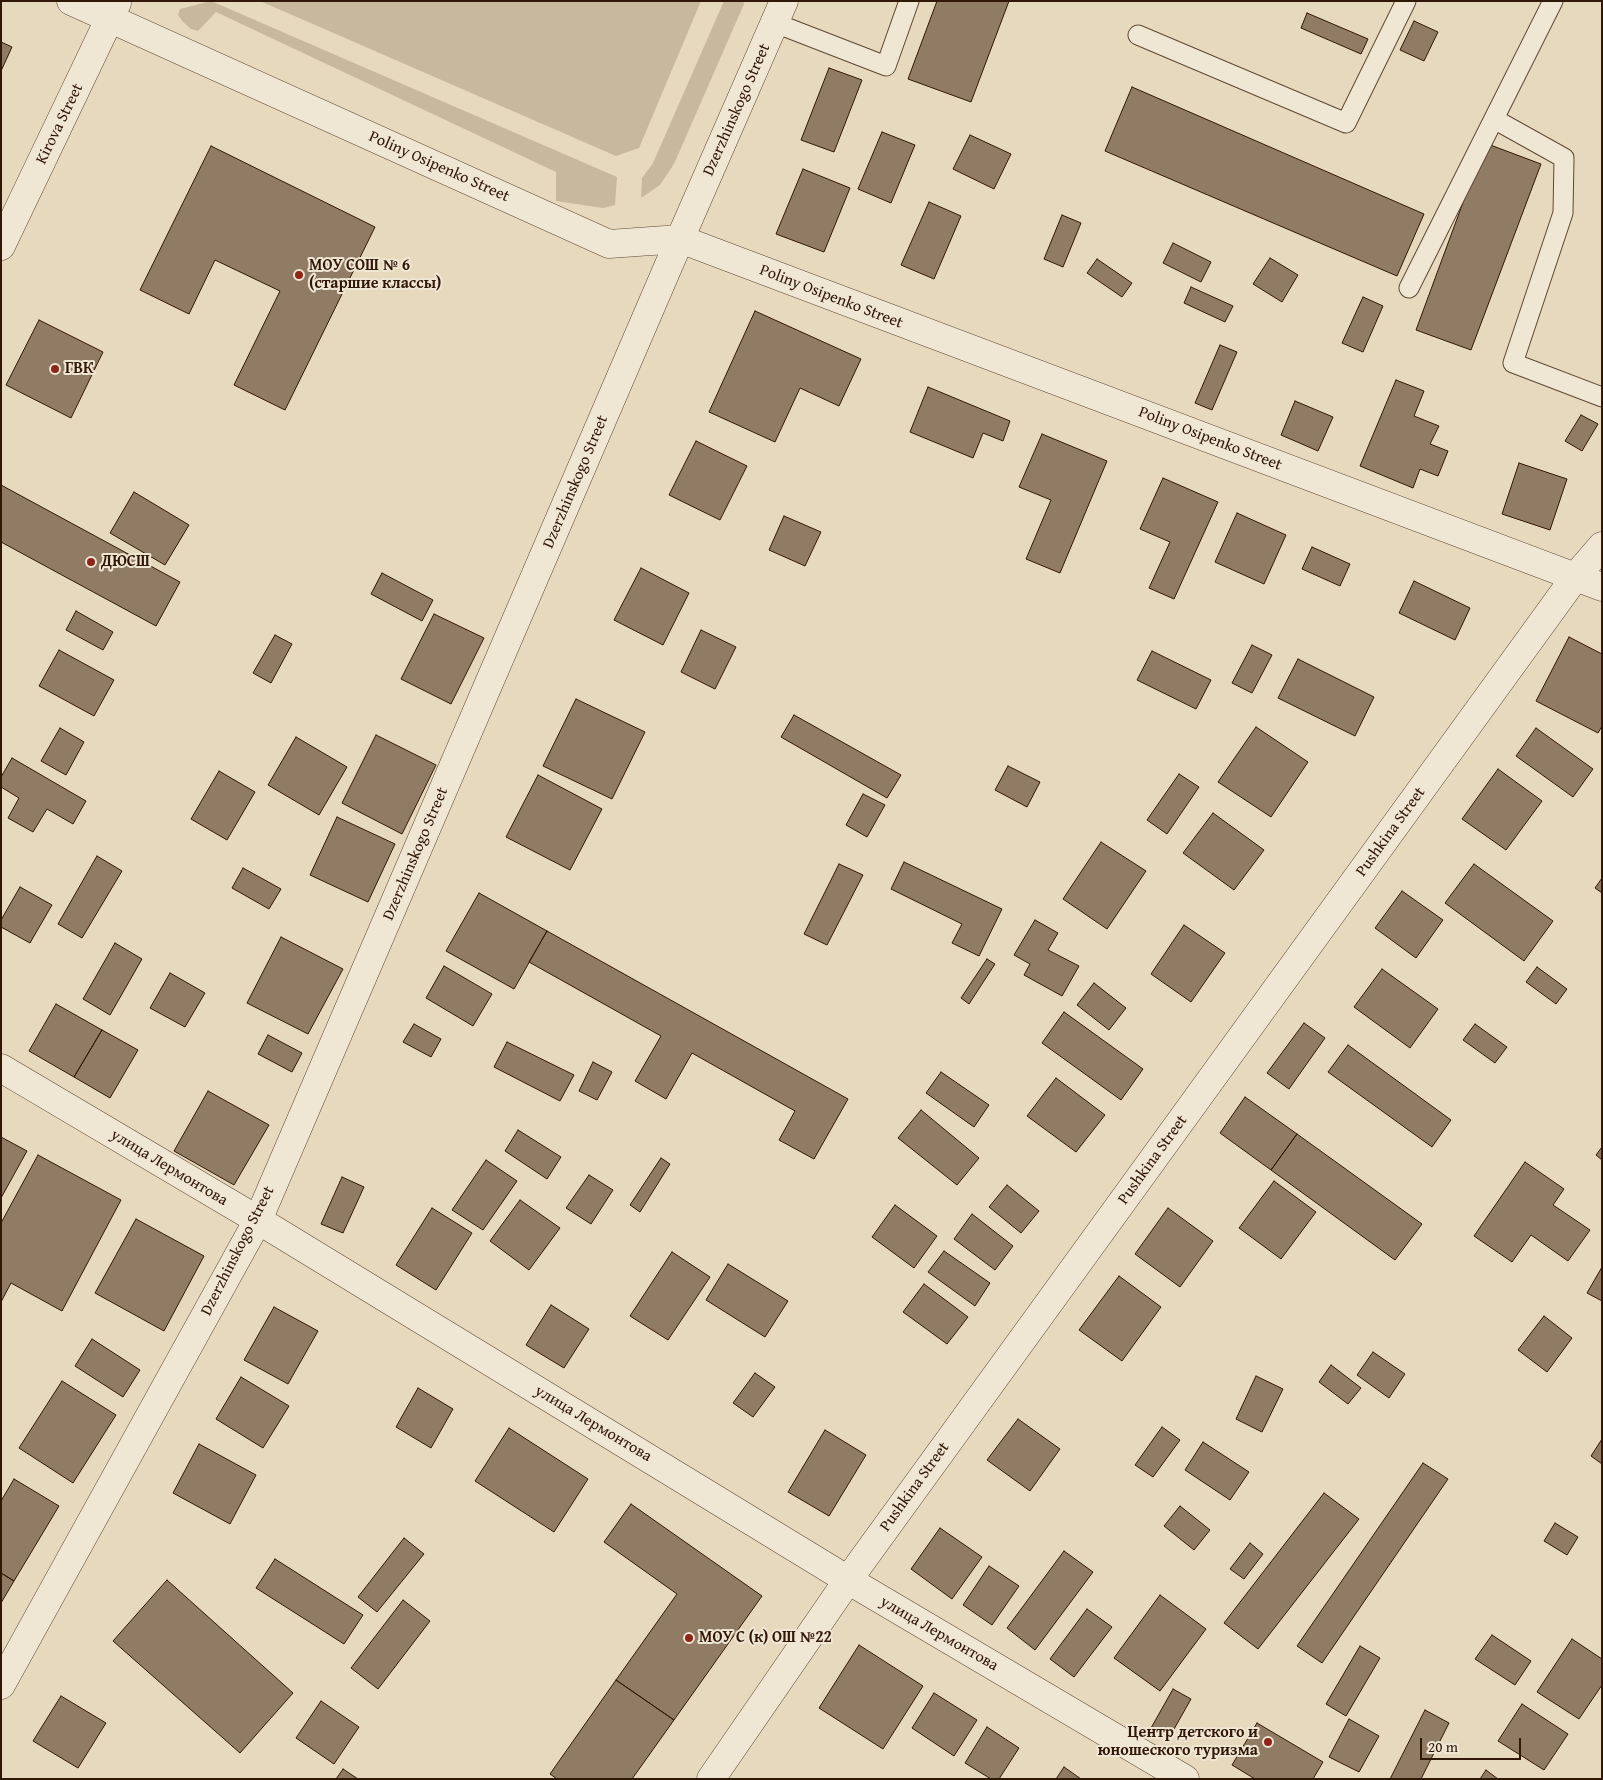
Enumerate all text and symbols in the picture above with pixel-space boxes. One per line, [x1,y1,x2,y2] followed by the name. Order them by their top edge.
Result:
[699,41,775,179] street label: Dzerzhinskogo Street
[32,81,88,167] street label: Kirova Street
[366,127,512,207] street label: Poliny Osipenko Street
[309,256,441,294] place label: МОУ СОШ № 6 (старшие классы)
[757,261,905,333] street label: Poliny Osipenko Street
[293,269,305,281] marker: МОУ СОШ № 6 (старшие классы)
[65,359,94,379] place label: ГВК
[49,363,61,375] marker: ГВК
[1136,403,1284,475] street label: Poliny Osipenko Street
[539,413,613,551] street label: Dzerzhinskogo Street
[101,552,150,572] place label: ДЮСШ
[85,556,97,568] marker: ДЮСШ
[1352,784,1430,880] street label: Pushkina Street
[379,785,453,923] street label: Dzerzhinskogo Street
[1114,1112,1192,1208] street label: Pushkina Street
[107,1125,231,1211] street label: улица Лермонтова
[197,1183,279,1319] street label: Dzerzhinskogo Street
[531,1381,655,1467] street label: улица Лермонтова
[876,1439,954,1535] street label: Pushkina Street
[877,1592,1001,1676] street label: улица Лермонтова
[699,1628,832,1648] place label: МОУ С (к) ОШ №22
[683,1632,695,1644] marker: МОУ С (к) ОШ №22
[1098,1723,1258,1761] place label: Центр детского и юношеского туризма
[1423,1728,1524,1760] scale bar
[1262,1736,1274,1748] marker: Центр детского и юношеского туризма
[1428,1736,1458,1757] text: 20 m

